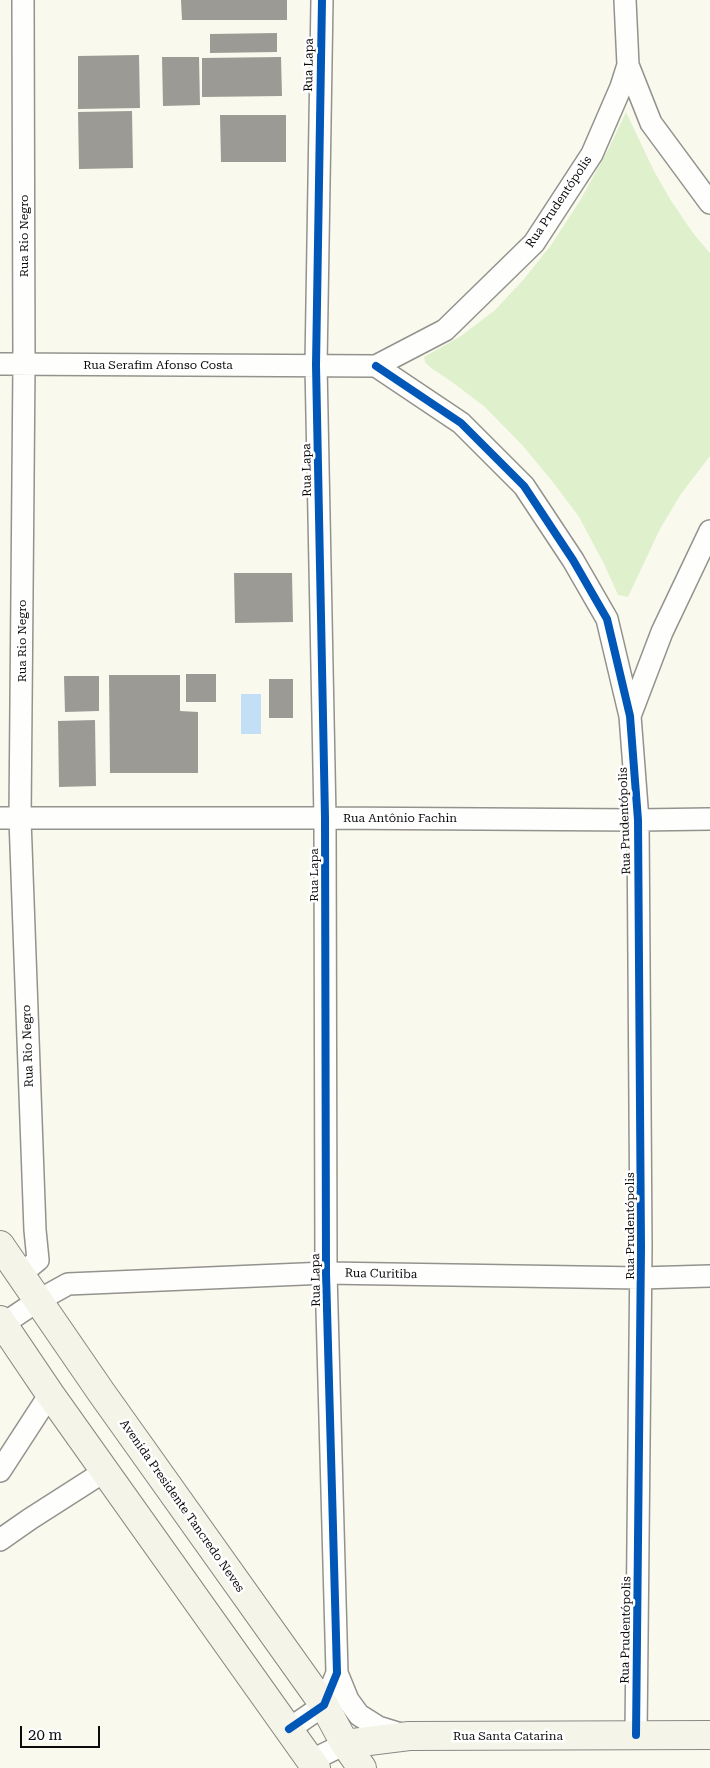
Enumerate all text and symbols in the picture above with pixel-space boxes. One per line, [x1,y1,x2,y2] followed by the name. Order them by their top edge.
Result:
[301,38,317,92] street label: Rua Lapa
[523,153,595,251] street label: Rua Prudentópolis
[17,195,31,277] street label: Rua Rio Negro
[83,358,233,372] street label: Rua Serafim Afonso Costa
[299,443,315,497] street label: Rua Lapa
[15,600,29,682] street label: Rua Rio Negro
[616,767,634,875] street label: Rua Prudentópolis
[343,811,457,825] street label: Rua Antônio Fachin
[307,848,321,902] street label: Rua Lapa
[19,1004,37,1088] street label: Rua Rio Negro
[623,1172,637,1280] street label: Rua Prudentópolis
[308,1253,324,1307] street label: Rua Lapa
[345,1266,417,1282] street label: Rua Curitiba
[117,1417,247,1595] street label: Avenida Presidente Tancredo Neves
[618,1576,634,1684] street label: Rua Prudentópolis
[22,1716,102,1748] scale bar
[28,1726,62,1744] text: 20 m
[453,1729,563,1743] street label: Rua Santa Catarina

